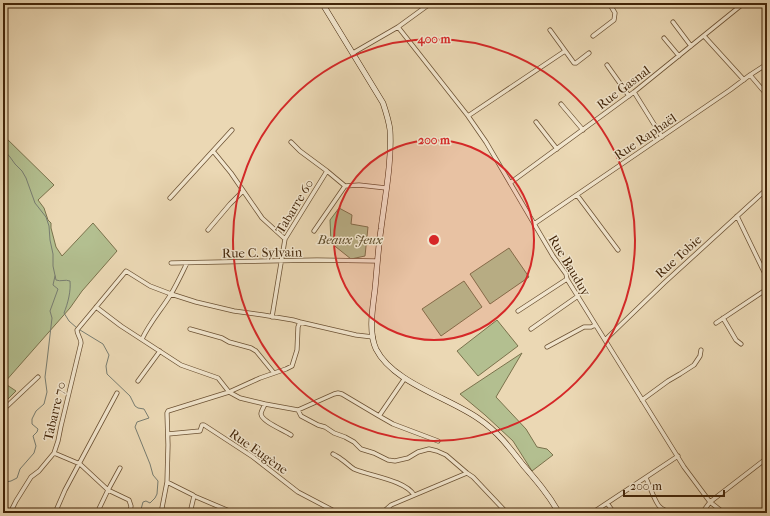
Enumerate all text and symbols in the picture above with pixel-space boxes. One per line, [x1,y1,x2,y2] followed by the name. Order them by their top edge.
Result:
[417,32,451,47] text: 400 m
[594,62,653,112] street label: Rue Gasnal
[611,110,679,163] street label: Rue Raphaël
[418,133,451,147] text: 200 m
[272,176,317,236] street label: Tabarre 60
[652,231,705,281] street label: Rue Tobie
[317,232,383,247] park label: Beaux Jeux
[545,232,594,299] street label: Rue Bauduy
[427,233,441,247] centre of rings
[222,244,303,261] street label: Rue C. Sylvain
[40,380,69,442] street label: Tabarre 70
[226,426,291,477] street label: Rue Eugène
[624,472,724,498] scale bar
[630,479,662,493] text: 200 m

